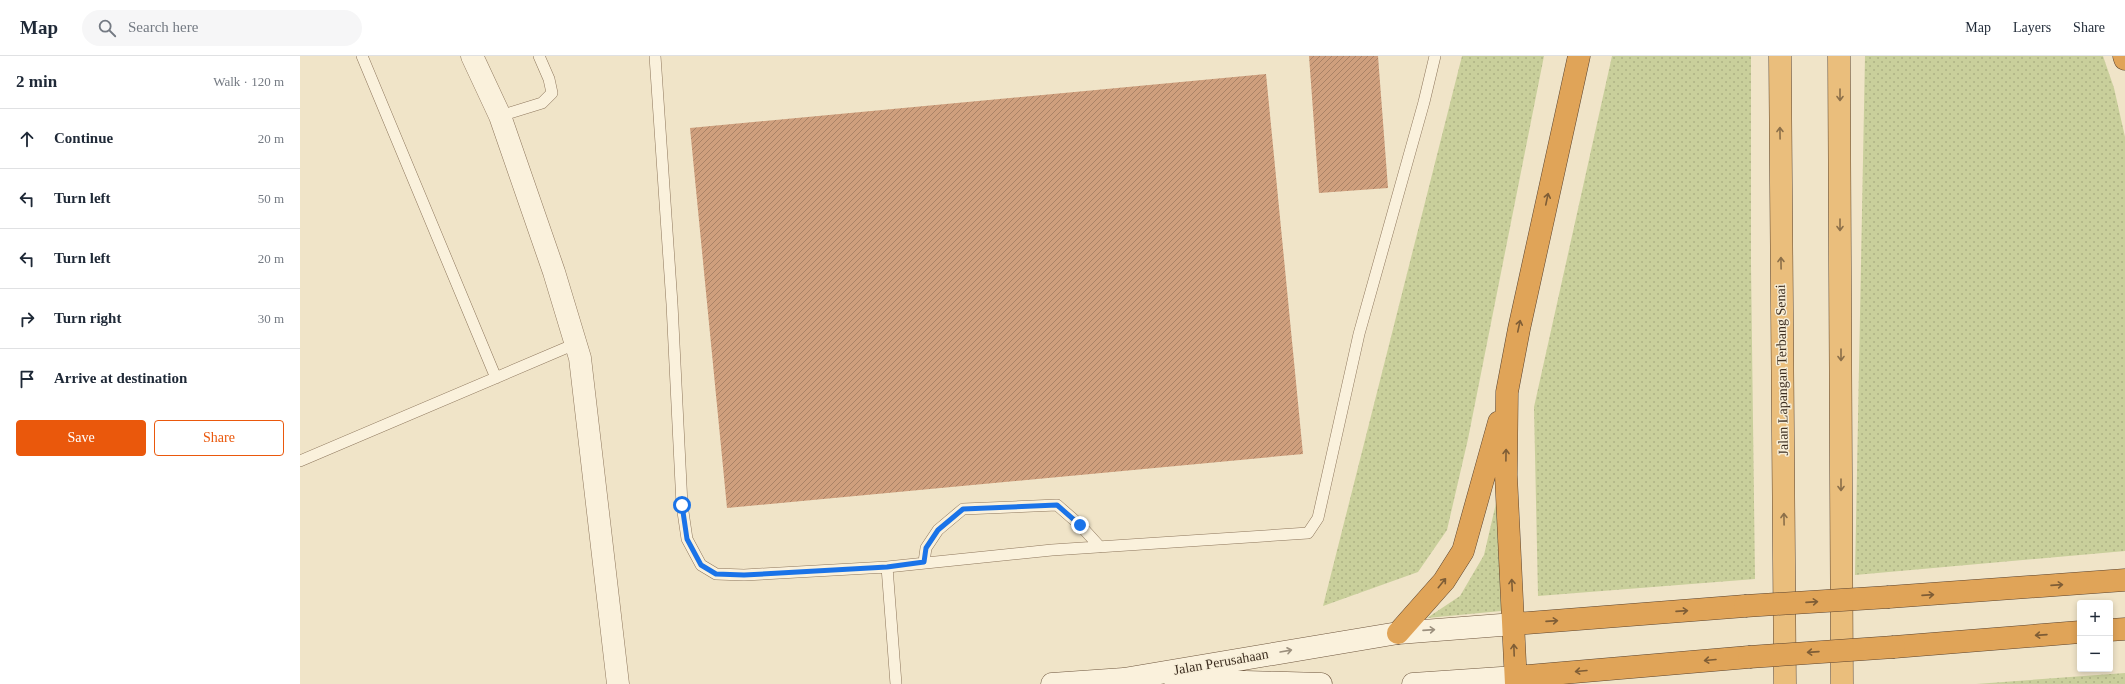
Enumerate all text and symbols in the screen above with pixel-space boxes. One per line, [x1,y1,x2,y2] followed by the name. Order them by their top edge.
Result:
[82,10,362,46] search box
[20,17,58,38] text: Map
[96,17,118,39] icon: search
[128,19,198,35] text: Search here
[1965,20,1991,35] text: Map
[2013,20,2051,35] text: Layers
[2073,20,2105,35] text: Share
[16,72,57,91] text: 2 min
[213,74,284,89] text: Walk · 120 m
[1836,88,1844,101] one-way arrow
[1776,127,1784,140] one-way arrow
[16,128,38,150] icon: ahead
[54,130,113,146] text: Continue
[258,131,284,146] text: 20 m
[16,188,38,210] icon: left
[54,190,111,206] text: Turn left
[258,191,284,206] text: 50 m
[1544,193,1552,206] one-way arrow
[1836,218,1844,231] one-way arrow
[16,248,38,270] icon: left
[54,250,111,266] text: Turn left
[258,251,284,266] text: 20 m
[1777,257,1785,270] one-way arrow
[1773,284,1791,456] street label: Jalan Lapangan Terbang Senai
[16,308,38,330] icon: right
[54,310,121,326] text: Turn right
[258,311,284,326] text: 30 m
[1516,320,1524,333] one-way arrow
[1837,348,1845,361] one-way arrow
[16,368,38,390] icon: arrive
[54,370,187,386] text: Arrive at destination
[16,420,146,456] button: Save
[154,420,284,456] button: Share
[1502,449,1510,462] one-way arrow
[1837,478,1845,491] one-way arrow
[673,496,691,514] route start
[1780,513,1788,526] one-way arrow
[1071,516,1089,534] route end
[1438,577,1447,588] one-way arrow
[1508,579,1515,592] one-way arrow
[2050,582,2063,589] one-way arrow
[1921,591,1934,598] one-way arrow
[1805,599,1818,606] one-way arrow
[2077,600,2113,672] map controls
[2077,600,2113,636] button: +
[1675,608,1688,615] one-way arrow
[1546,617,1559,624] one-way arrow
[1422,627,1435,634] one-way arrow
[2035,631,2048,639] one-way arrow
[2077,636,2113,672] button: −
[1511,644,1518,657] one-way arrow
[1172,646,1270,678] street label: Jalan Perusahaan
[1279,647,1292,655] one-way arrow
[1807,649,1820,656] one-way arrow
[1704,656,1717,663] one-way arrow
[1575,667,1588,674] one-way arrow

